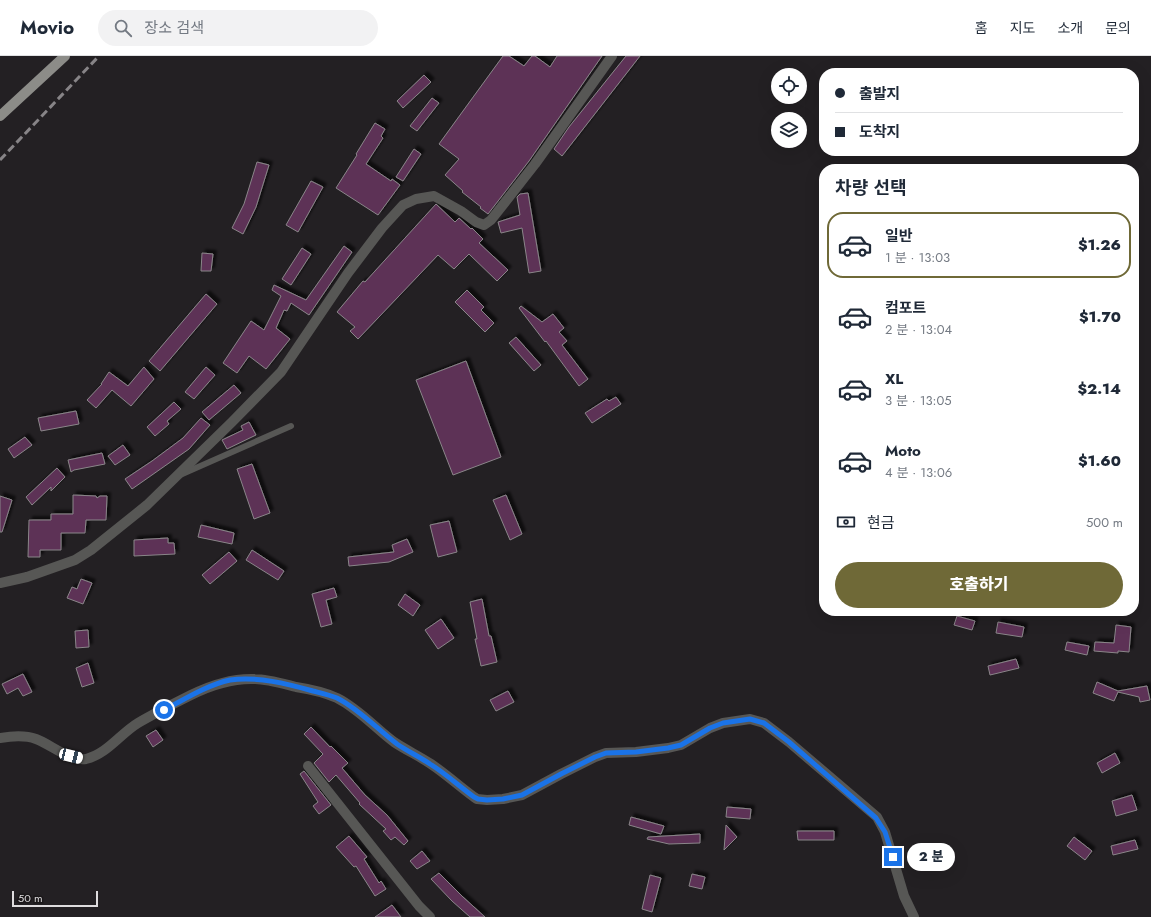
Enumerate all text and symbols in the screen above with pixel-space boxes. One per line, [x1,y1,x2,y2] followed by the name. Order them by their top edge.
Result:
[98,10,378,46] search box
[20,14,74,41] text: Movio
[112,17,134,39] icon: search
[144,17,204,39] text: 장소 검색
[975,18,988,38] text: 홈
[1010,18,1035,38] text: 지도
[1057,18,1083,38] text: 소개
[1105,18,1131,38] text: 문의
[771,68,807,148] map controls
[771,68,807,104] button: locate
[859,83,900,105] text: 출발지
[771,112,807,148] button: layers
[859,121,900,143] text: 도착지
[835,175,907,201] text: 차량 선택
[885,225,913,247] text: 일반
[837,227,873,263] icon: car
[1078,234,1121,256] text: $1.26
[885,248,950,267] text: 1 분 · 13:03
[885,297,926,319] text: 컴포트
[837,299,873,335] icon: car
[1079,306,1121,328] text: $1.70
[885,320,952,339] text: 2 분 · 13:04
[885,368,903,390] text: XL
[837,371,873,407] icon: car
[1077,378,1121,400] text: $2.14
[885,391,952,410] text: 3 분 · 13:05
[885,440,921,462] text: Moto
[837,443,873,479] icon: car
[1078,450,1121,472] text: $1.60
[885,463,952,482] text: 4 분 · 13:06
[835,511,857,533] icon: cash
[867,512,895,534] text: 현금
[1086,513,1123,532] text: 500 m
[835,562,1123,608] button: 호출하기
[155,701,173,719] route start
[58,747,84,765] car
[907,843,955,871] callout: 2 분
[919,847,943,866] text: 2 분
[884,848,902,866] route end
[12,889,98,908] scale bar
[18,890,43,906] text: 50 m

